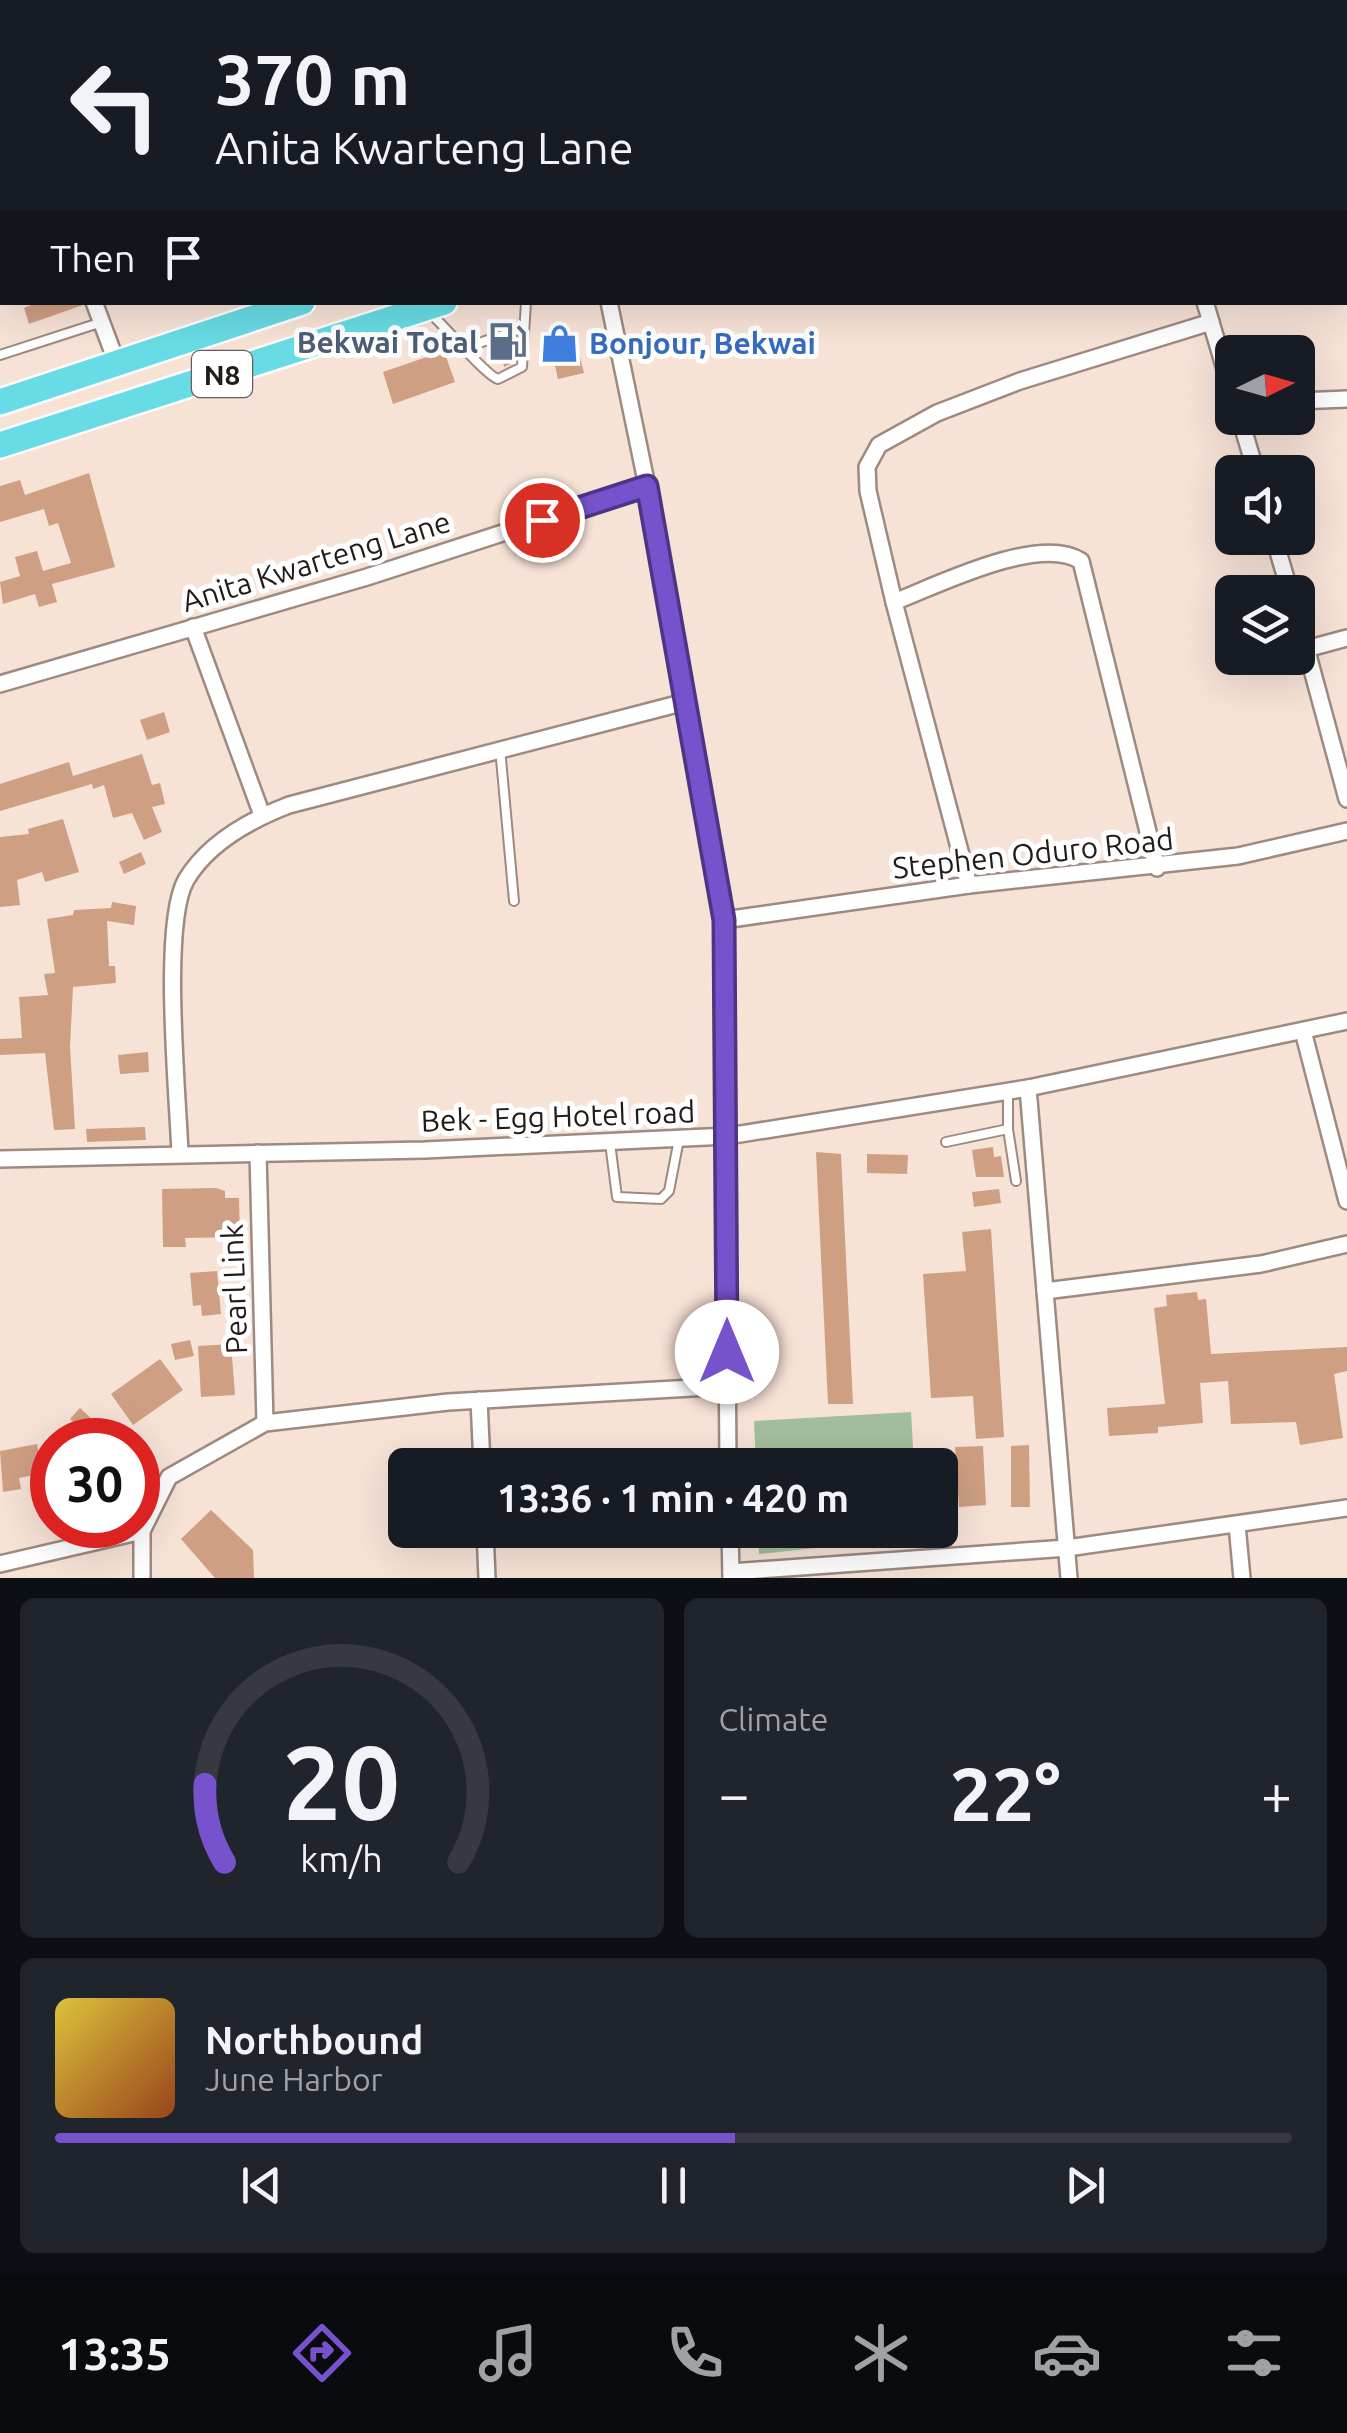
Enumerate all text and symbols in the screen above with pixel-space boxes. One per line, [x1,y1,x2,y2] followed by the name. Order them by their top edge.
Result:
[50,40,180,170] icon: left
[215,40,410,118] text: 370 m
[215,122,634,173] text: Anita Kwarteng Lane
[156,230,211,285] icon: arrive
[50,237,136,279] text: Then
[487,321,529,363] fuel station icon: Bekwai Total
[538,322,580,364] shop icon: Bonjour, Bekwai
[297,325,478,359] place label: Bekwai Total
[589,326,816,360] place label: Bonjour, Bekwai
[1215,335,1315,435] north arrow
[1215,335,1315,675] map controls
[192,351,252,397] road number: N8
[1215,455,1315,555] button: sound
[500,478,585,563] pin
[515,493,570,548] icon: arrive
[178,504,454,618] street label: Anita Kwarteng Lane
[1215,575,1315,675] button: layers
[891,821,1175,885] street label: Stephen Oduro Road
[420,1094,696,1138] street label: Bek - Egg Hotel road
[215,1223,253,1355] street label: Pearl Link
[675,1300,779,1404] position arrow
[30,1418,160,1548] speed limit sign: 30
[497,1477,849,1519] text: 13:36 · 1 min · 420 m
[719,1701,829,1737] text: Climate
[283,1723,400,1840] text: 20
[950,1751,1061,1835] text: 22°
[719,1763,750,1824] text: −
[1261,1763,1292,1824] text: +
[300,1839,383,1879] text: km/h
[205,2019,423,2061] text: Northbound
[205,2061,383,2097] text: June Harbor
[234,2158,289,2213] icon: previous
[646,2158,701,2213] icon: pause
[1058,2158,1113,2213] icon: next
[287,2318,357,2388] icon: directions
[473,2318,543,2388] icon: music
[660,2318,730,2388] icon: phone
[846,2318,916,2388] icon: climate
[1032,2318,1102,2388] icon: car
[1219,2318,1289,2388] icon: filters
[58,2328,171,2379] text: 13:35

